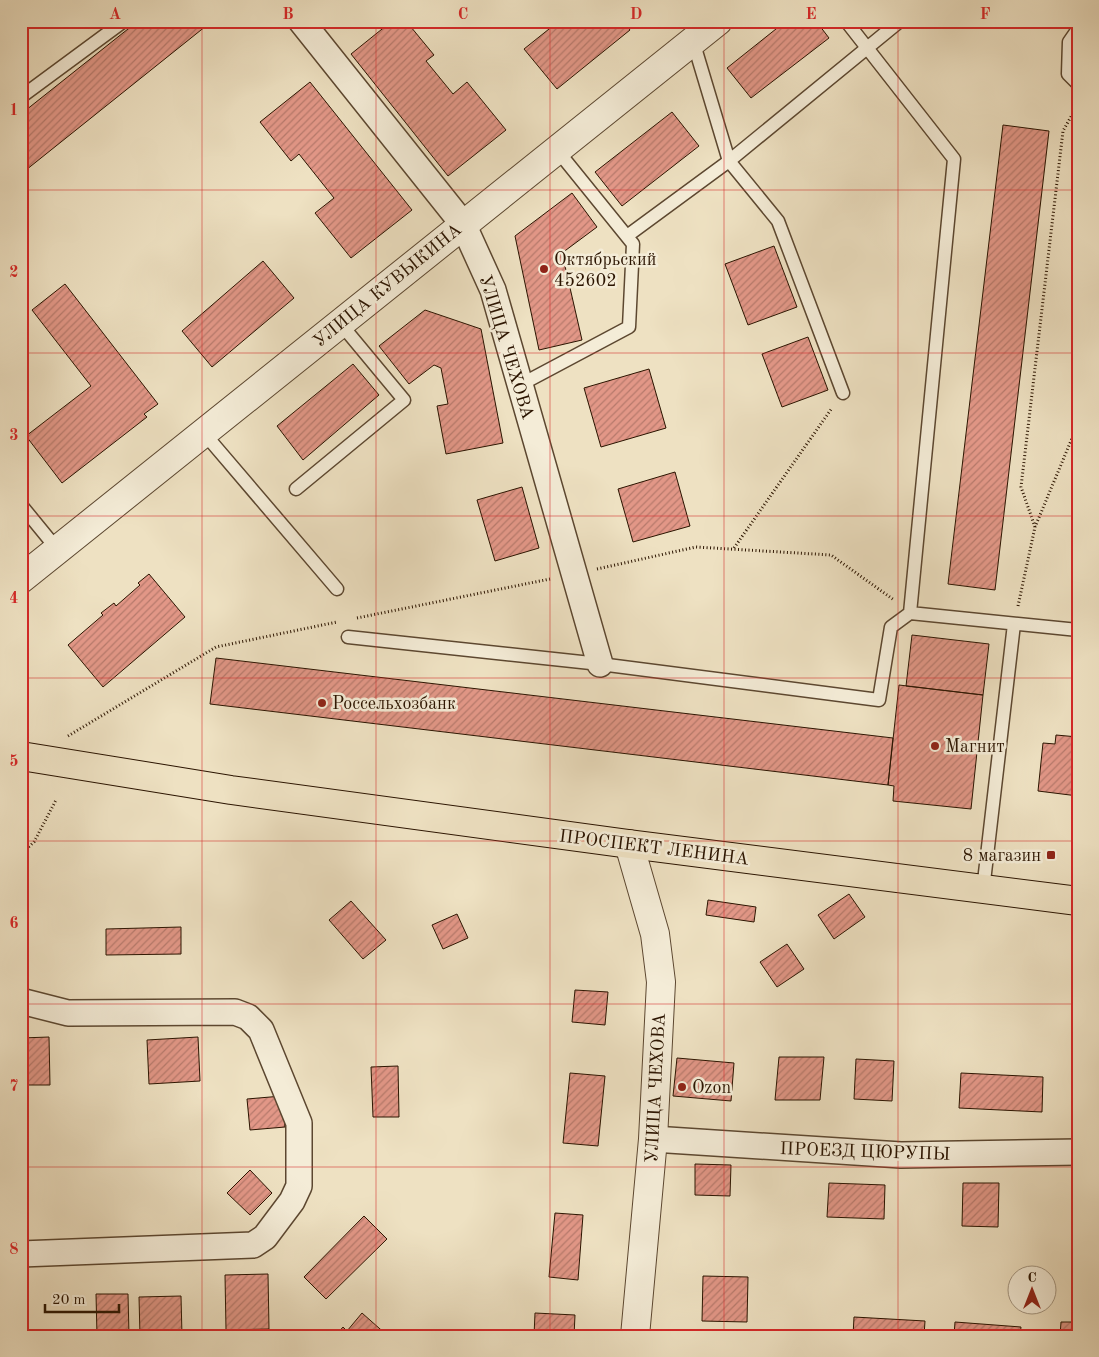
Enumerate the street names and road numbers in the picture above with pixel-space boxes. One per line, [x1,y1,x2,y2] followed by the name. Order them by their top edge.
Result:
[310,220,465,351] street label: УЛИЦА КУВЫКИНА
[475,273,537,422] street label: УЛИЦА ЧЕХОВА
[558,827,750,869] street label: ПРОСПЕКТ ЛЕНИНА
[643,1012,669,1163] street label: УЛИЦА ЧЕХОВА
[779,1140,951,1164] street label: ПРОЕЗД ЦЮРУПЫ

